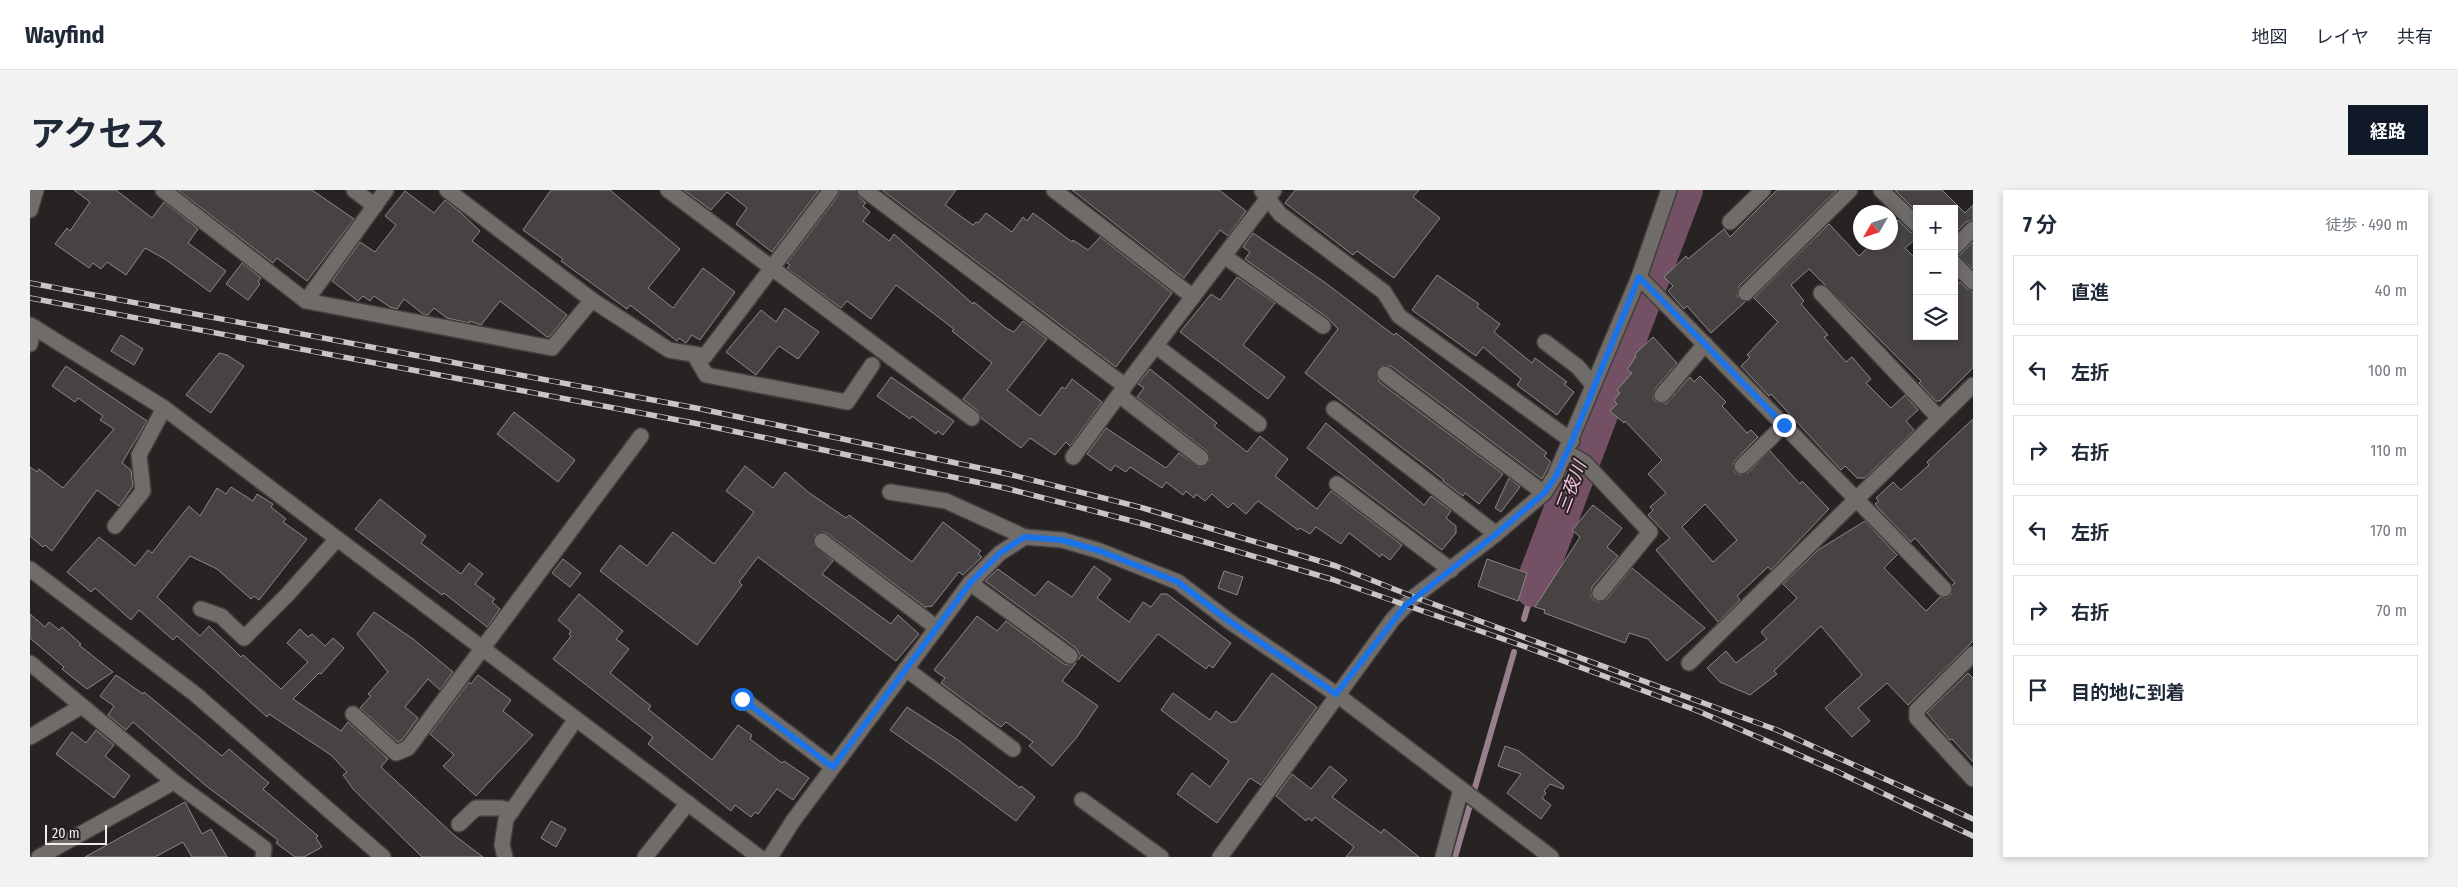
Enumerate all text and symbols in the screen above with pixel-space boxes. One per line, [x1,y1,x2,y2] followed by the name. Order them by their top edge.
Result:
[25,21,105,49] text: Wayfind
[2252,26,2288,48] text: 地図
[2316,26,2369,48] text: レイヤ
[2397,26,2433,48] text: 共有
[2348,105,2428,155] button: 経路
[30,113,168,155] text: アクセス
[1853,205,1898,250] north arrow
[1913,205,1958,340] map controls
[1913,205,1958,250] button: +
[2023,212,2057,238] text: 7 分
[2325,215,2408,234] text: 徒歩 · 490 m
[1913,250,1958,295] button: −
[2024,276,2052,304] icon: ahead
[2071,281,2109,304] text: 直進
[2375,281,2407,300] text: 40 m
[1913,295,1958,340] button: layers
[2024,356,2052,384] icon: left
[2071,361,2109,384] text: 左折
[2368,361,2407,380] text: 100 m
[1773,414,1796,437] route end
[2024,436,2052,464] icon: right
[2071,441,2109,464] text: 右折
[2370,441,2407,460] text: 110 m
[1551,456,1592,516] water label: 三夜川
[2024,516,2052,544] icon: left
[2071,521,2109,544] text: 左折
[2370,521,2407,540] text: 170 m
[2024,596,2052,624] icon: right
[2071,601,2109,624] text: 右折
[2376,601,2407,620] text: 70 m
[2024,676,2052,704] icon: arrive
[2071,681,2185,704] text: 目的地に到着
[731,688,754,711] route start
[45,822,108,845] scale bar
[52,825,80,842] text: 20 m

